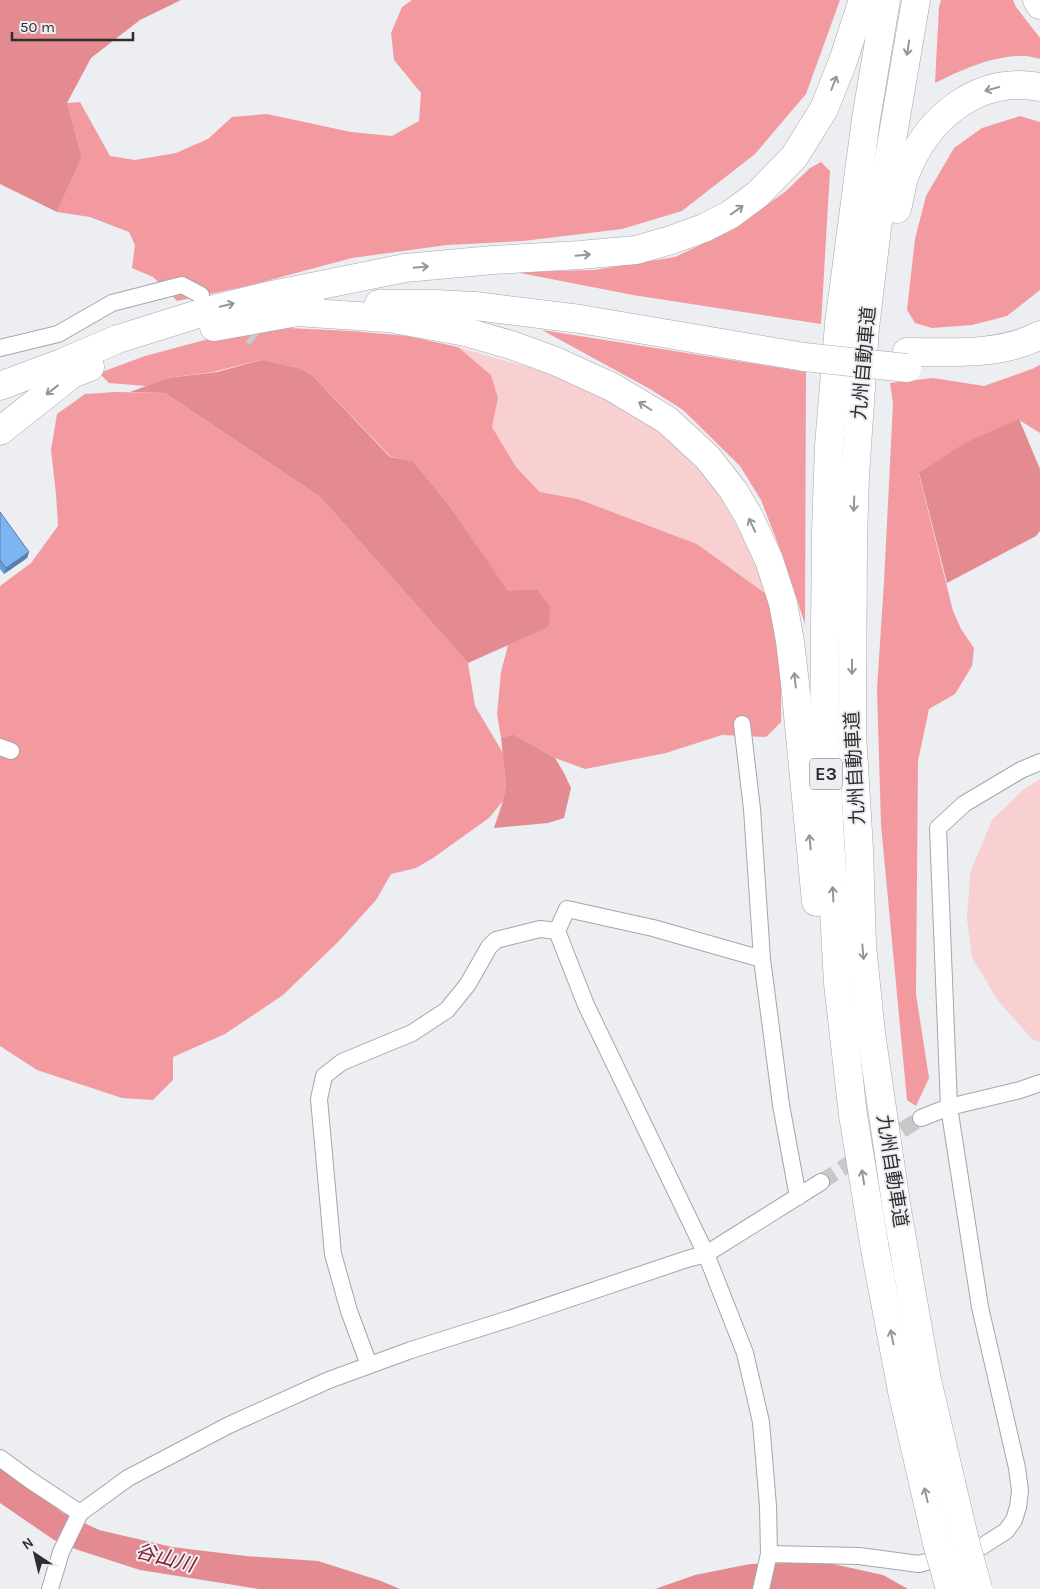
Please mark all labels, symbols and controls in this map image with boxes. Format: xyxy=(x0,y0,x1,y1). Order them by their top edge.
scale bar xyxy=(12,10,134,42)
text: 50 m xyxy=(20,18,55,36)
one-way arrow xyxy=(903,40,913,56)
one-way arrow xyxy=(830,76,839,91)
one-way arrow xyxy=(984,85,1000,94)
one-way arrow xyxy=(730,205,744,215)
one-way arrow xyxy=(575,250,591,260)
one-way arrow xyxy=(413,262,429,271)
one-way arrow xyxy=(219,300,235,309)
street label: 九州自動車道 xyxy=(848,305,880,421)
one-way arrow xyxy=(46,384,59,395)
one-way arrow xyxy=(638,401,652,411)
one-way arrow xyxy=(850,496,859,512)
one-way arrow xyxy=(747,518,757,533)
one-way arrow xyxy=(847,658,857,675)
one-way arrow xyxy=(790,673,800,689)
street label: 九州自動車道 xyxy=(841,710,869,826)
road number: E3 xyxy=(810,759,842,790)
one-way arrow xyxy=(805,835,815,851)
one-way arrow xyxy=(828,886,837,902)
one-way arrow xyxy=(858,943,867,959)
street label: 九州自動車道 xyxy=(872,1113,912,1229)
one-way arrow xyxy=(858,1169,868,1185)
one-way arrow xyxy=(886,1329,896,1345)
one-way arrow xyxy=(921,1488,930,1504)
north arrow xyxy=(10,1529,60,1579)
text: N xyxy=(19,1534,37,1554)
water label: 谷山川 xyxy=(133,1539,199,1577)

